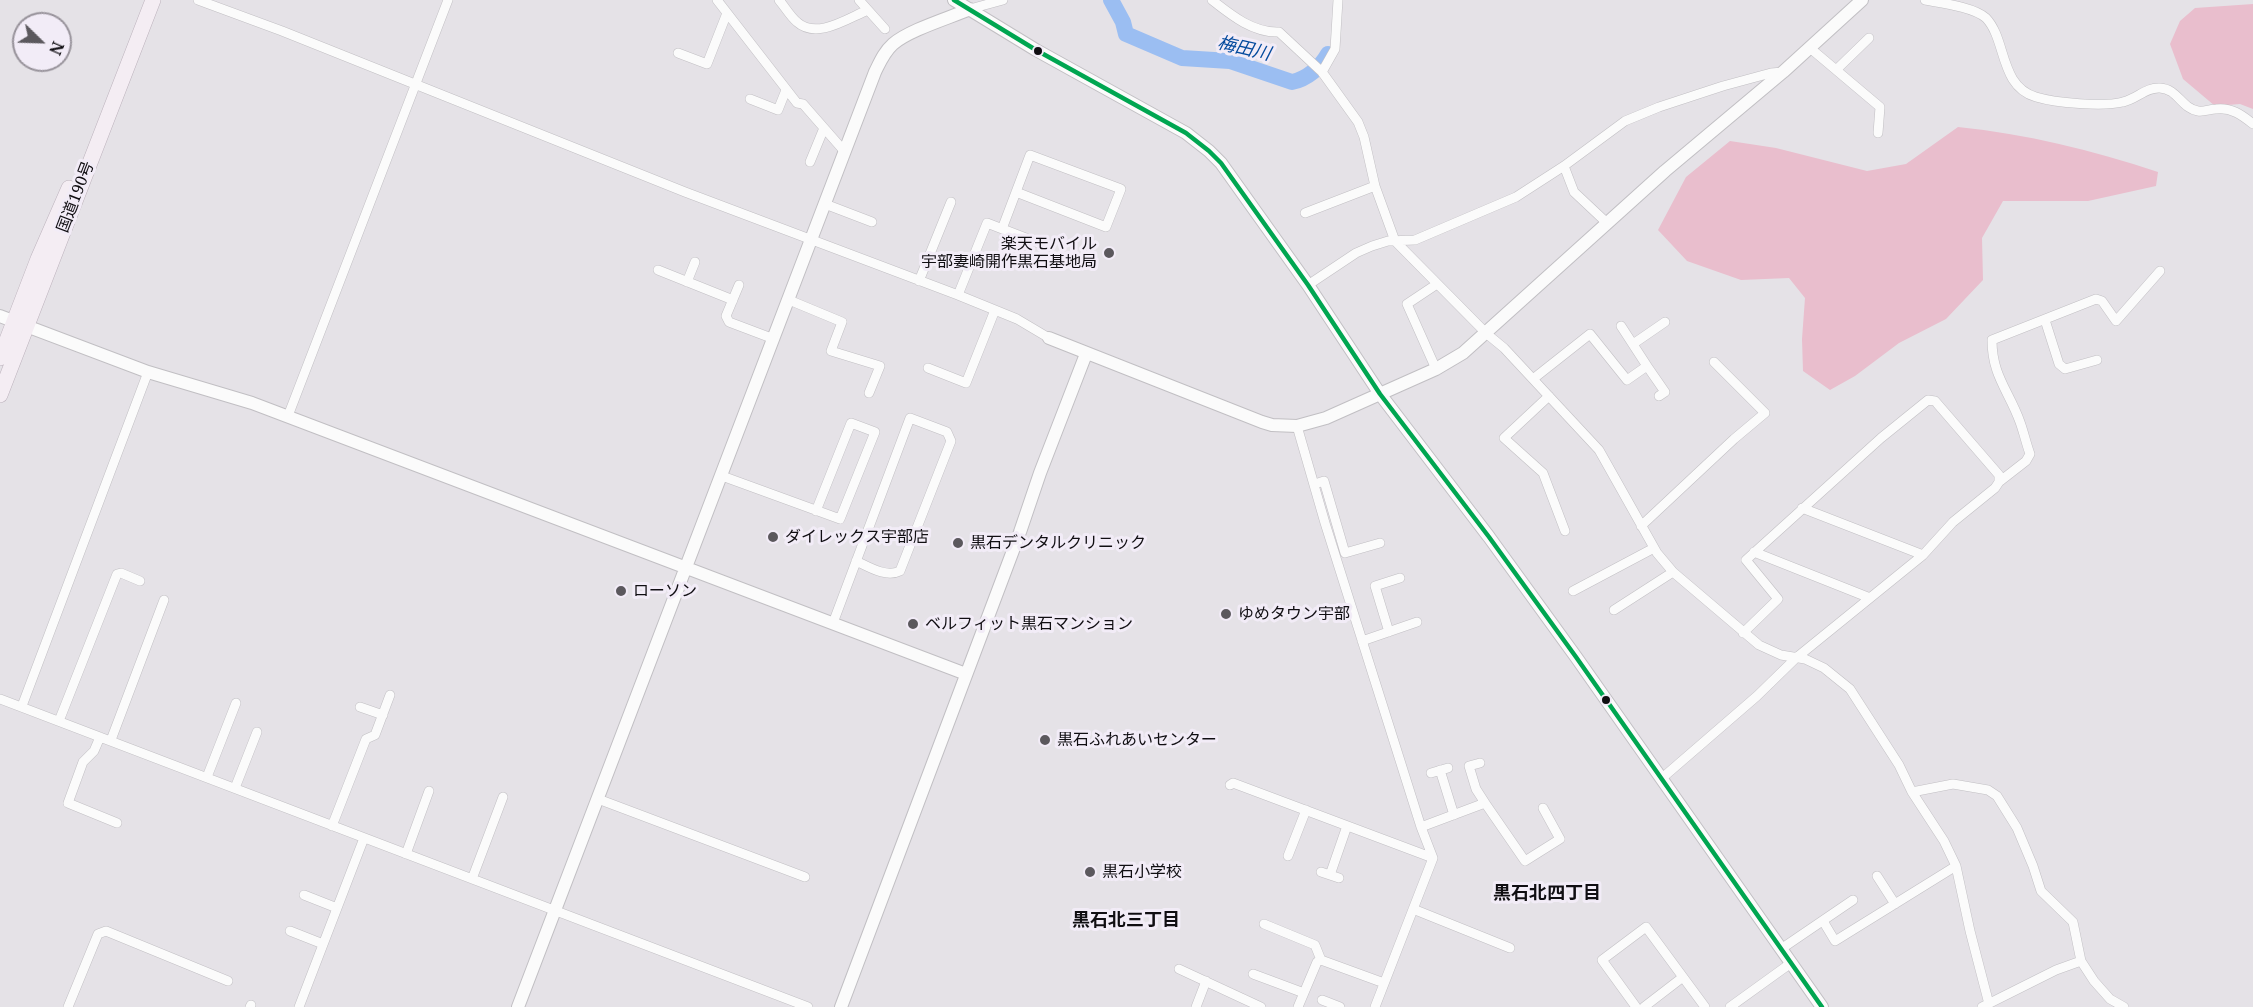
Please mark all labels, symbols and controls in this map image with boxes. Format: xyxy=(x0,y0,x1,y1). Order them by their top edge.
north arrow xyxy=(12,12,72,72)
water label: 梅田川 xyxy=(1215,32,1273,66)
text: N xyxy=(44,38,69,58)
unlabelled marker xyxy=(1032,45,1044,57)
street label: 国道190号 xyxy=(54,159,98,235)
place label: 楽天モバイル 宇部妻崎開作黒石基地局 xyxy=(921,234,1097,272)
marker: 楽天モバイル 宇部妻崎開作黒石基地局 xyxy=(1102,246,1116,260)
place label: ダイレックス宇部店 xyxy=(785,527,929,547)
marker: ダイレックス宇部店 xyxy=(766,530,780,544)
place label: 黒石デンタルクリニック xyxy=(970,533,1146,553)
marker: 黒石デンタルクリニック xyxy=(951,536,965,550)
place label: ローソン xyxy=(633,581,697,601)
marker: ローソン xyxy=(614,584,628,598)
place label: ゆめタウン宇部 xyxy=(1238,604,1350,624)
marker: ゆめタウン宇部 xyxy=(1219,607,1233,621)
place label: ベルフィット黒石マンション xyxy=(925,614,1133,634)
marker: ベルフィット黒石マンション xyxy=(906,617,920,631)
unlabelled marker xyxy=(1600,694,1612,706)
place label: 黒石ふれあいセンター xyxy=(1057,730,1217,750)
marker: 黒石ふれあいセンター xyxy=(1038,733,1052,747)
place label: 黒石小学校 xyxy=(1102,862,1182,882)
marker: 黒石小学校 xyxy=(1083,865,1097,879)
district label: 黒石北四丁目 xyxy=(1493,883,1601,905)
district label: 黒石北三丁目 xyxy=(1072,910,1180,932)

